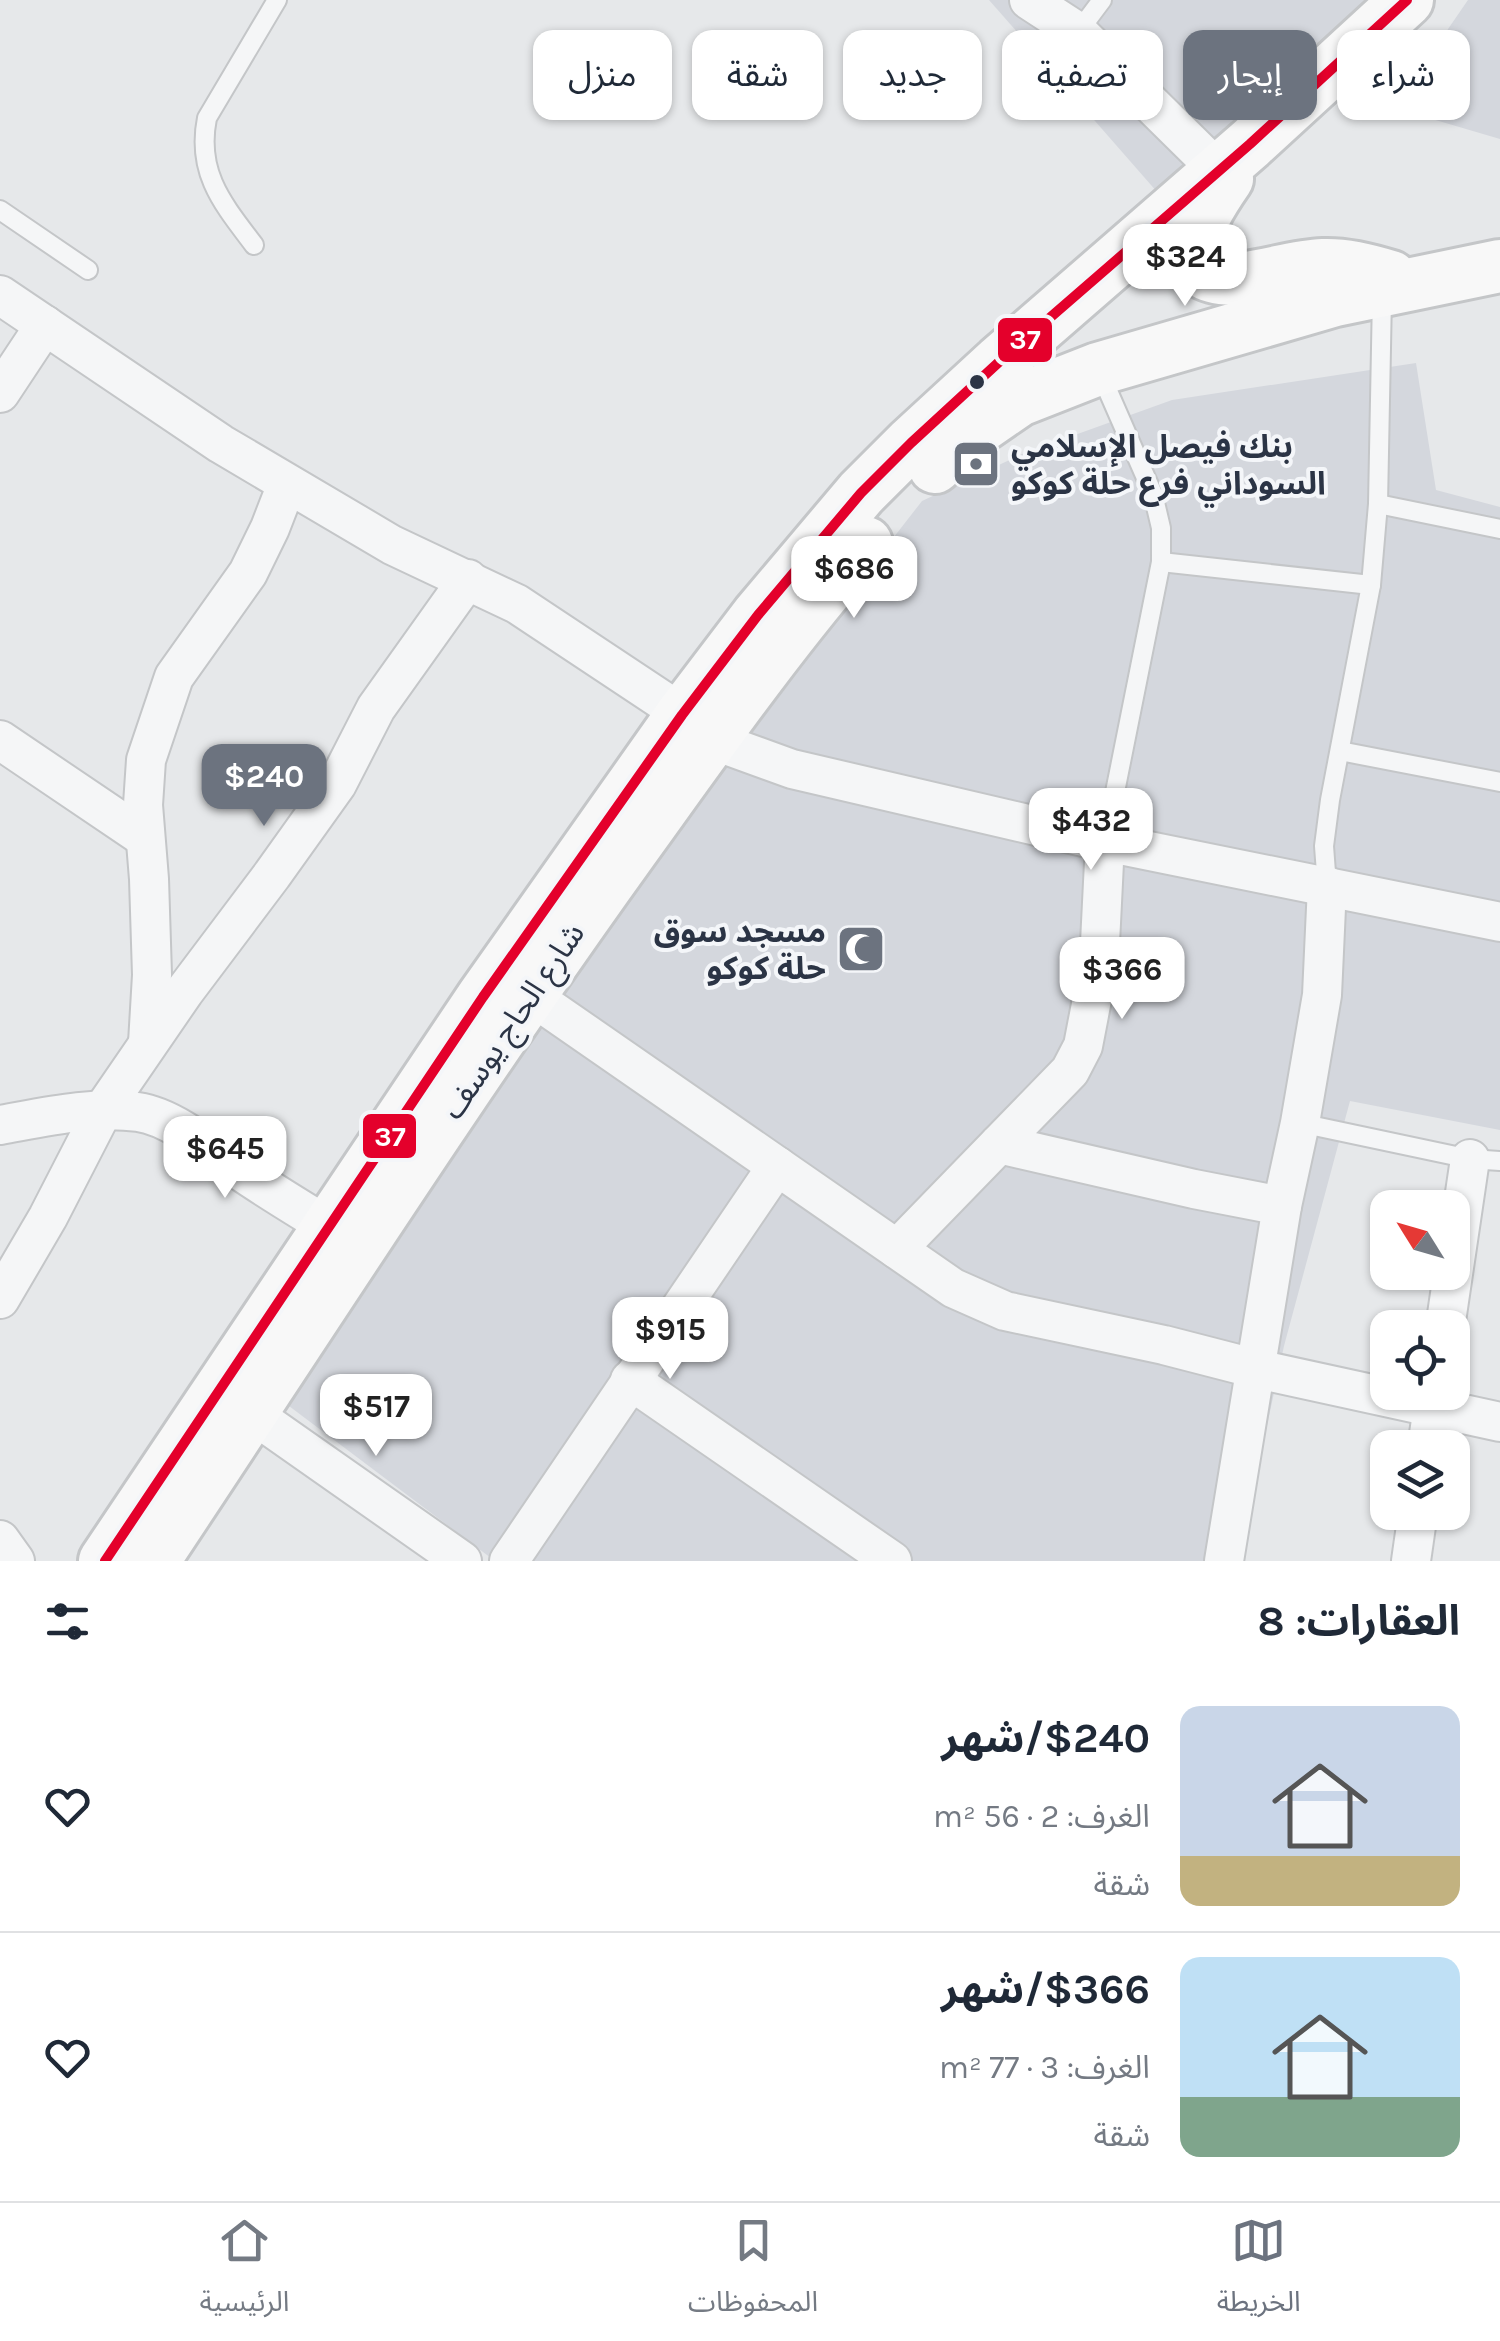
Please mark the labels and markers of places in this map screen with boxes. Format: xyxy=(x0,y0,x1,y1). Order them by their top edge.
pin: $324 xyxy=(1126,224,1244,309)
unlabelled marker xyxy=(967,372,987,392)
place label: بنك فيصل الإسلامي السوداني فرع حلة كوكو xyxy=(1011,428,1326,508)
bank icon: بنك فيصل الإسلامي السوداني فرع حلة كوكو xyxy=(950,438,1002,490)
pin: $686 xyxy=(795,536,913,621)
pin: $240 xyxy=(205,744,323,829)
pin: $432 xyxy=(1032,788,1150,873)
place label: مسجد سوق حلة كوكو xyxy=(654,913,826,987)
mosque icon: مسجد سوق حلة كوكو xyxy=(835,923,887,975)
pin: $366 xyxy=(1063,937,1181,1022)
pin: $645 xyxy=(166,1116,284,1201)
pin: $915 xyxy=(611,1297,729,1382)
pin: $517 xyxy=(317,1374,435,1459)

